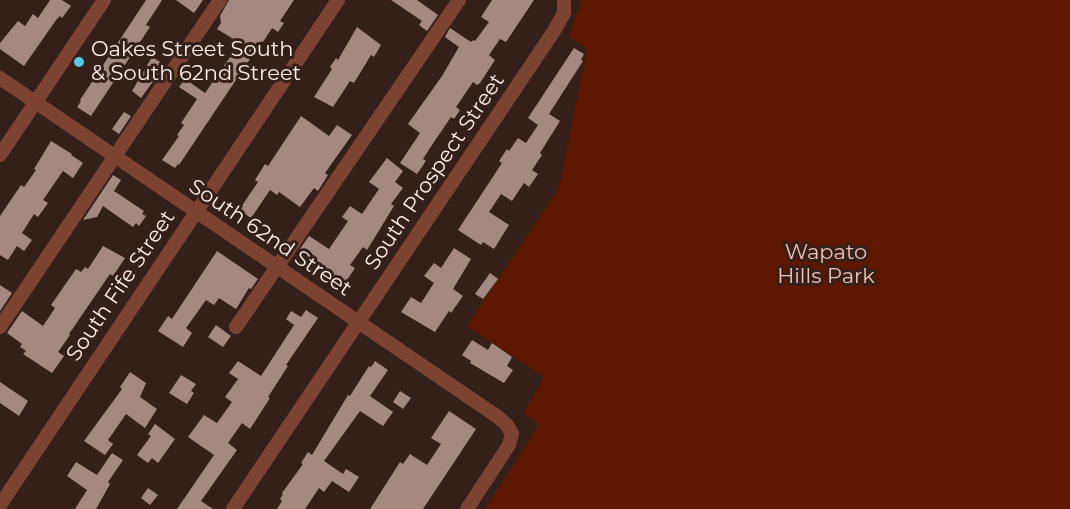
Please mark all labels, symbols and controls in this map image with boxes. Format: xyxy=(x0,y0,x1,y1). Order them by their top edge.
place label: Oakes Street South & South 62nd Street xyxy=(91,37,301,87)
marker: Oakes Street South & South 62nd Street xyxy=(72,55,86,69)
street label: South Prospect Street xyxy=(360,69,510,275)
street label: South 62nd Street xyxy=(184,174,356,302)
street label: South Fife Street xyxy=(61,206,181,366)
park label: Wapato Hills Park xyxy=(777,240,875,290)

